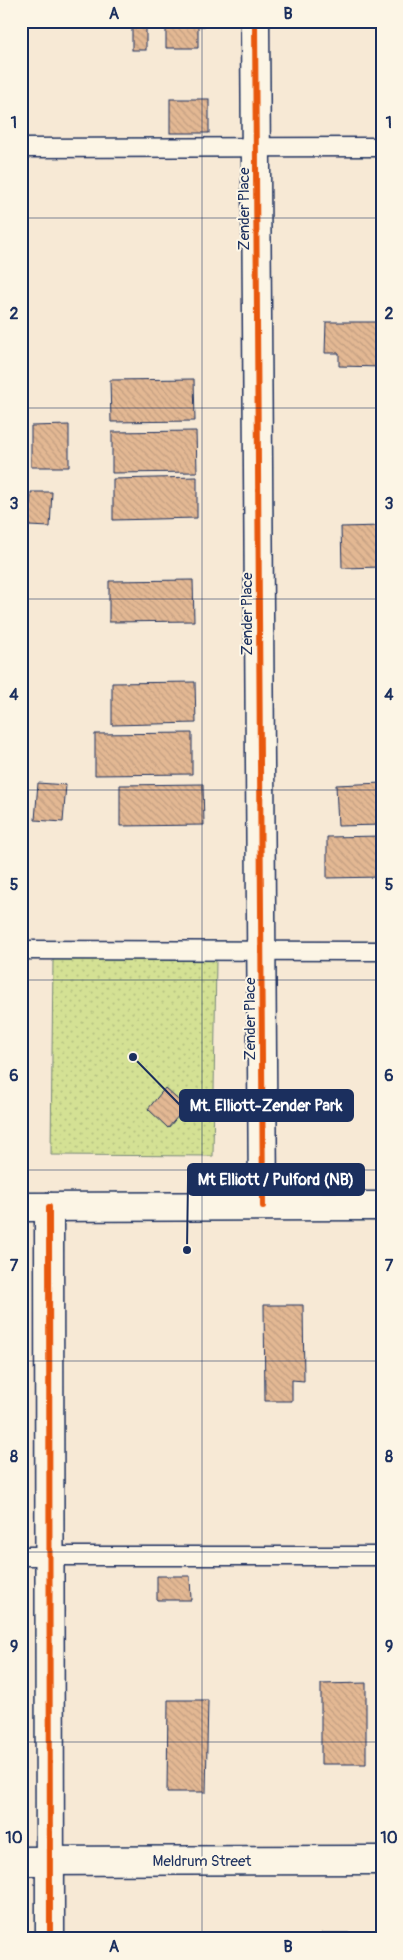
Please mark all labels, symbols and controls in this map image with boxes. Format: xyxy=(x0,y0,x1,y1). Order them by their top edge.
text: A xyxy=(109,4,120,24)
text: B xyxy=(283,4,293,24)
text: 1 xyxy=(11,113,17,133)
text: 1 xyxy=(386,113,392,133)
street label: Zender Place xyxy=(235,167,254,251)
text: 2 xyxy=(10,304,19,324)
text: 2 xyxy=(385,304,394,324)
text: 3 xyxy=(10,494,19,514)
text: 3 xyxy=(385,494,394,514)
street label: Zender Place xyxy=(238,572,257,656)
text: 4 xyxy=(9,685,19,705)
text: 4 xyxy=(384,685,394,705)
text: 5 xyxy=(10,875,19,895)
text: 5 xyxy=(385,875,394,895)
street label: Zender Place xyxy=(241,977,260,1061)
text: 6 xyxy=(9,1066,19,1086)
text: 6 xyxy=(384,1066,394,1086)
callout: Mt. Elliott-Zender Park xyxy=(180,1090,353,1121)
text: Mt. Elliott-Zender Park xyxy=(190,1096,343,1116)
callout: Mt Elliott / Pulford (NB) xyxy=(188,1164,364,1195)
text: Mt Elliott / Pulford (NB) xyxy=(198,1170,354,1190)
text: 7 xyxy=(10,1256,19,1276)
text: 7 xyxy=(385,1256,394,1276)
text: 8 xyxy=(10,1447,18,1467)
text: 8 xyxy=(385,1447,393,1467)
text: 9 xyxy=(10,1637,18,1657)
text: 9 xyxy=(385,1637,393,1657)
text: 10 xyxy=(5,1828,23,1848)
text: 10 xyxy=(380,1828,398,1848)
street label: Meldrum Street xyxy=(153,1852,252,1871)
text: A xyxy=(109,1937,120,1957)
text: B xyxy=(283,1937,293,1957)

